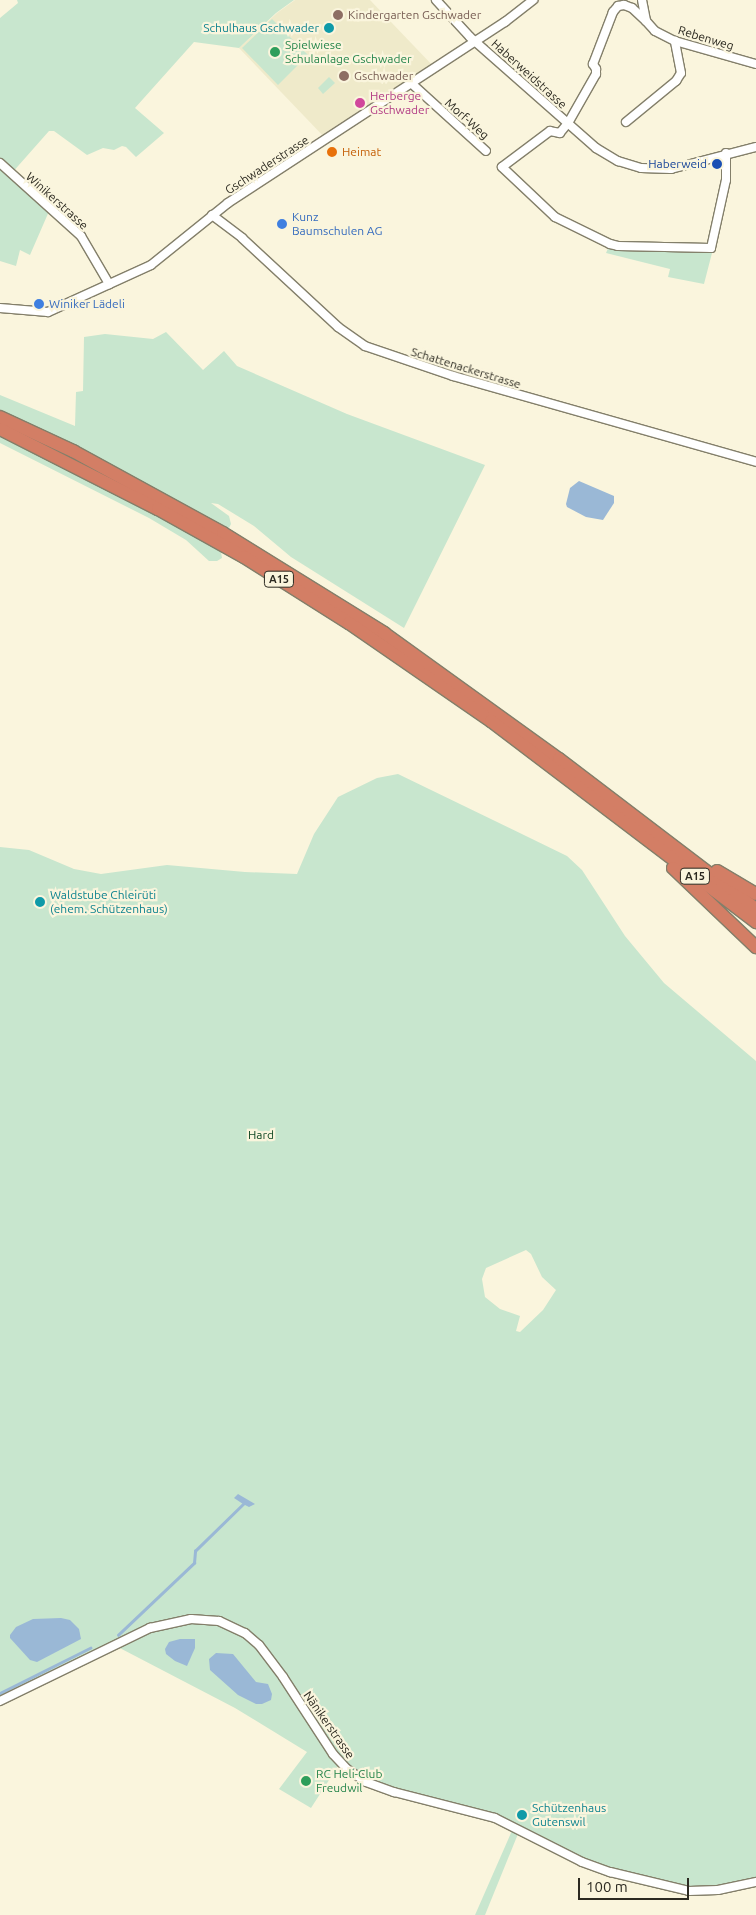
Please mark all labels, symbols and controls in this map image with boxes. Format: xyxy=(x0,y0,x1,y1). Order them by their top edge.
place label: Kindergarten Gschwader xyxy=(348,8,481,22)
marker: Kindergarten Gschwader xyxy=(332,9,344,21)
place label: Schulhaus Gschwader xyxy=(203,21,319,35)
marker: Schulhaus Gschwader xyxy=(323,22,335,34)
street label: Rebenweg xyxy=(676,23,736,53)
street label: Haberweidstrasse xyxy=(488,36,570,112)
place label: Spielwiese Schulanlage Gschwader xyxy=(285,38,412,66)
marker: Spielwiese Schulanlage Gschwader xyxy=(269,46,281,58)
place label: Gschwader xyxy=(354,69,413,83)
marker: Gschwader xyxy=(338,70,350,82)
place label: Herberge Gschwader xyxy=(370,89,429,117)
street label: Morf-Weg xyxy=(442,96,492,142)
marker: Herberge Gschwader xyxy=(354,97,366,109)
street label: Gschwaderstrasse xyxy=(222,133,312,197)
place label: Heimat xyxy=(342,145,381,159)
marker: Heimat xyxy=(326,146,338,158)
place label: Haberweid xyxy=(648,157,707,171)
marker: Haberweid xyxy=(711,158,723,170)
street label: Winikerstrasse xyxy=(23,169,91,233)
place label: Kunz Baumschulen AG xyxy=(292,210,382,238)
marker: Kunz Baumschulen AG xyxy=(276,218,288,230)
place label: Winiker Lädeli xyxy=(49,297,125,311)
marker: Winiker Lädeli xyxy=(33,298,45,310)
street label: Schattenackerstrasse xyxy=(409,344,523,392)
road number: A15 xyxy=(263,570,295,588)
road number: A15 xyxy=(679,868,711,884)
place label: Waldstube Chleirüti (ehem. Schützenhaus) xyxy=(50,888,168,916)
marker: Waldstube Chleirüti (ehem. Schützenhaus) xyxy=(34,896,46,908)
park label: Hard xyxy=(248,1128,274,1142)
street label: Nänikerstrasse xyxy=(300,1688,358,1762)
place label: RC Heli-Club Freudwil xyxy=(316,1767,382,1795)
marker: RC Heli-Club Freudwil xyxy=(300,1775,312,1787)
place label: Schützenhaus Gutenswil xyxy=(532,1801,606,1829)
marker: Schützenhaus Gutenswil xyxy=(516,1809,528,1821)
scale bar xyxy=(581,1868,692,1900)
text: 100 m xyxy=(586,1878,628,1895)

